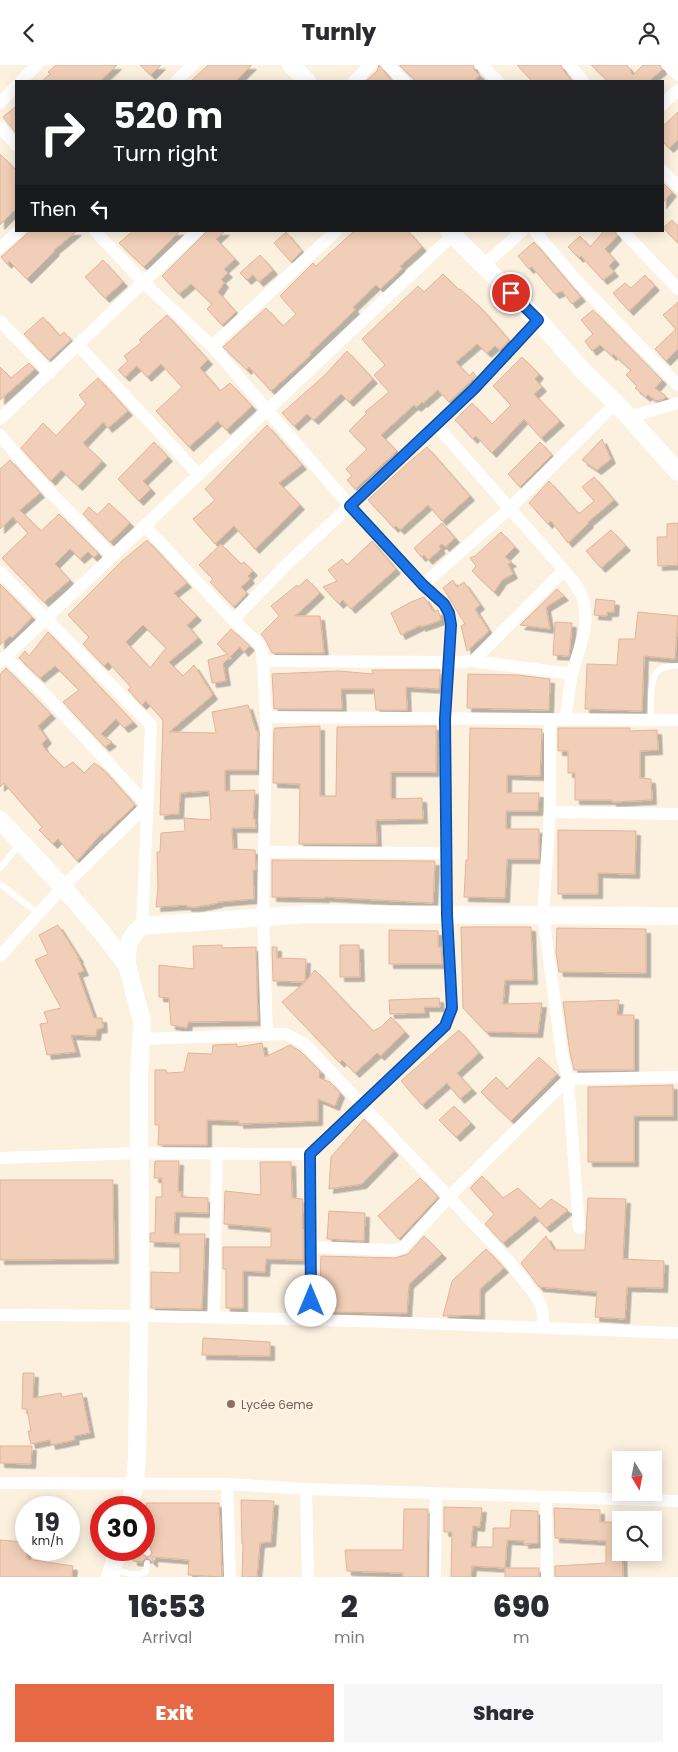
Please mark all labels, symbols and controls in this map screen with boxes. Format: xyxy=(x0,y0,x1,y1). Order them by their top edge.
text: Turnly xyxy=(302,17,376,48)
icon: back xyxy=(15,19,43,47)
icon: person xyxy=(635,19,663,47)
text: 520 m xyxy=(113,91,223,140)
icon: right xyxy=(30,100,95,165)
text: Turn right xyxy=(113,138,218,169)
icon: left xyxy=(86,195,114,223)
text: Then xyxy=(30,196,76,223)
pin xyxy=(490,272,532,314)
icon: arrive xyxy=(497,279,525,307)
position arrow xyxy=(284,1274,336,1326)
place label: Lycée 6eme xyxy=(241,1396,313,1413)
marker: Lycée 6eme xyxy=(225,1398,237,1410)
north arrow xyxy=(612,1451,662,1501)
map controls xyxy=(612,1451,662,1561)
speed limit sign: 30 xyxy=(90,1496,155,1561)
text: 19 xyxy=(35,1505,60,1540)
button: search xyxy=(612,1511,662,1561)
text: km/h xyxy=(32,1532,63,1549)
text: 16:53 xyxy=(128,1585,206,1628)
text: 2 xyxy=(341,1585,358,1628)
text: 690 xyxy=(493,1585,550,1628)
text: Arrival xyxy=(142,1626,192,1649)
text: min xyxy=(334,1626,365,1649)
text: m xyxy=(513,1626,530,1649)
button: Exit xyxy=(15,1684,334,1742)
button: Share xyxy=(344,1684,663,1742)

